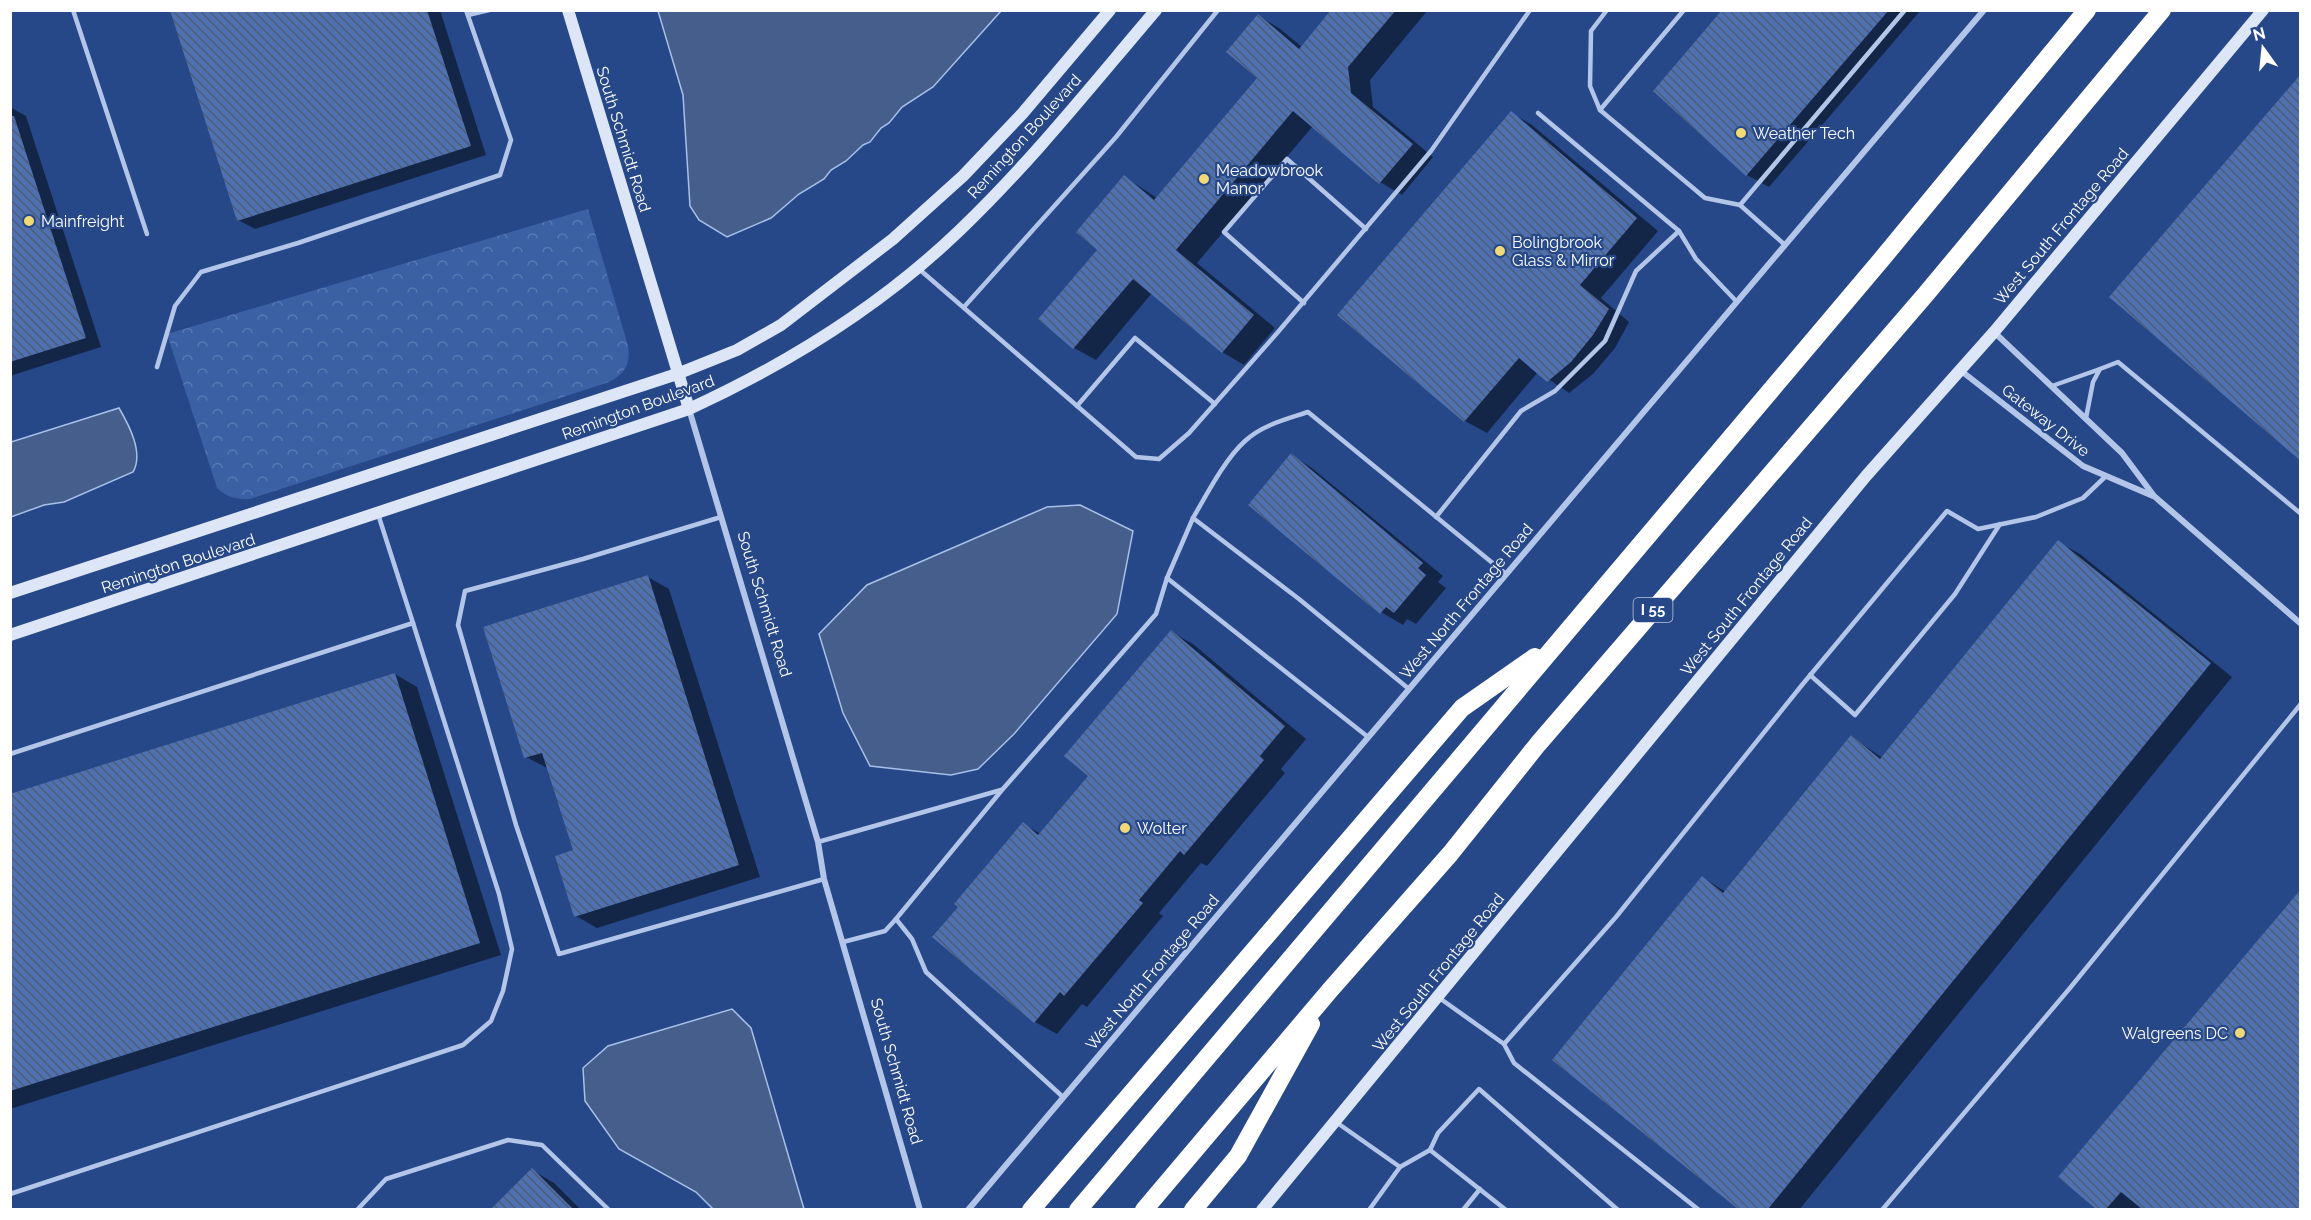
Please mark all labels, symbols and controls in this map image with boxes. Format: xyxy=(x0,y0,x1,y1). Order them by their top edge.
north arrow xyxy=(2233,18,2293,78)
text: N xyxy=(2251,23,2268,45)
street label: South Schmidt Road xyxy=(592,64,655,214)
street label: Remington Boulevard xyxy=(964,70,1085,202)
place label: Weather Tech xyxy=(1753,124,1855,143)
marker: Weather Tech xyxy=(1734,126,1748,140)
street label: West South Frontage Road xyxy=(1990,144,2132,308)
place label: Meadowbrook Manor xyxy=(1216,161,1323,198)
marker: Meadowbrook Manor xyxy=(1197,172,1211,186)
place label: Mainfreight xyxy=(41,212,125,231)
marker: Mainfreight xyxy=(22,214,36,228)
place label: Bolingbrook Glass & Mirror xyxy=(1512,233,1615,270)
marker: Bolingbrook Glass & Mirror xyxy=(1493,244,1507,258)
street label: Remington Boulevard xyxy=(559,371,717,444)
street label: Gateway Drive xyxy=(1998,380,2093,461)
street label: West South Frontage Road xyxy=(1677,513,1816,679)
street label: West North Frontage Road xyxy=(1396,520,1537,683)
street label: South Schmidt Road xyxy=(733,529,796,679)
street label: Remington Boulevard xyxy=(99,530,258,597)
road number: I 55 xyxy=(1634,598,1672,622)
place label: Wolter xyxy=(1137,819,1187,838)
marker: Wolter xyxy=(1118,821,1132,835)
street label: West South Frontage Road xyxy=(1369,889,1508,1055)
street label: West North Frontage Road xyxy=(1082,891,1223,1054)
street label: South Schmidt Road xyxy=(867,996,927,1147)
place label: Walgreens DC xyxy=(2121,1024,2228,1043)
marker: Walgreens DC xyxy=(2233,1026,2247,1040)

